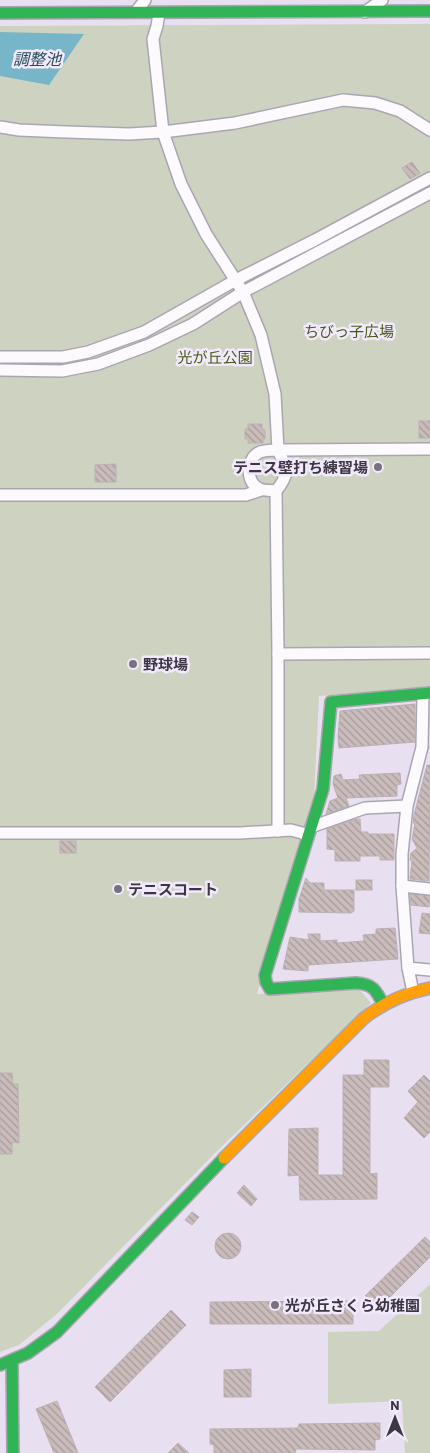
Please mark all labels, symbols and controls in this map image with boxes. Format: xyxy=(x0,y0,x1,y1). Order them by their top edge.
water label: 調整池 xyxy=(13,49,63,68)
park label: ちびっ子広場 xyxy=(304,322,394,340)
park label: 光が丘公園 xyxy=(177,348,253,366)
place label: テニス壁打ち練習場 xyxy=(233,458,368,476)
marker: テニス壁打ち練習場 xyxy=(372,461,384,473)
place label: 野球場 xyxy=(143,655,188,673)
marker: 野球場 xyxy=(127,658,139,670)
place label: テニスコート xyxy=(128,880,218,898)
marker: テニスコート xyxy=(112,883,124,895)
place label: 光が丘さくら幼稚園 xyxy=(285,1296,420,1314)
marker: 光が丘さくら幼稚園 xyxy=(269,1299,281,1311)
north arrow xyxy=(370,1393,420,1443)
text: N xyxy=(390,1396,400,1413)

